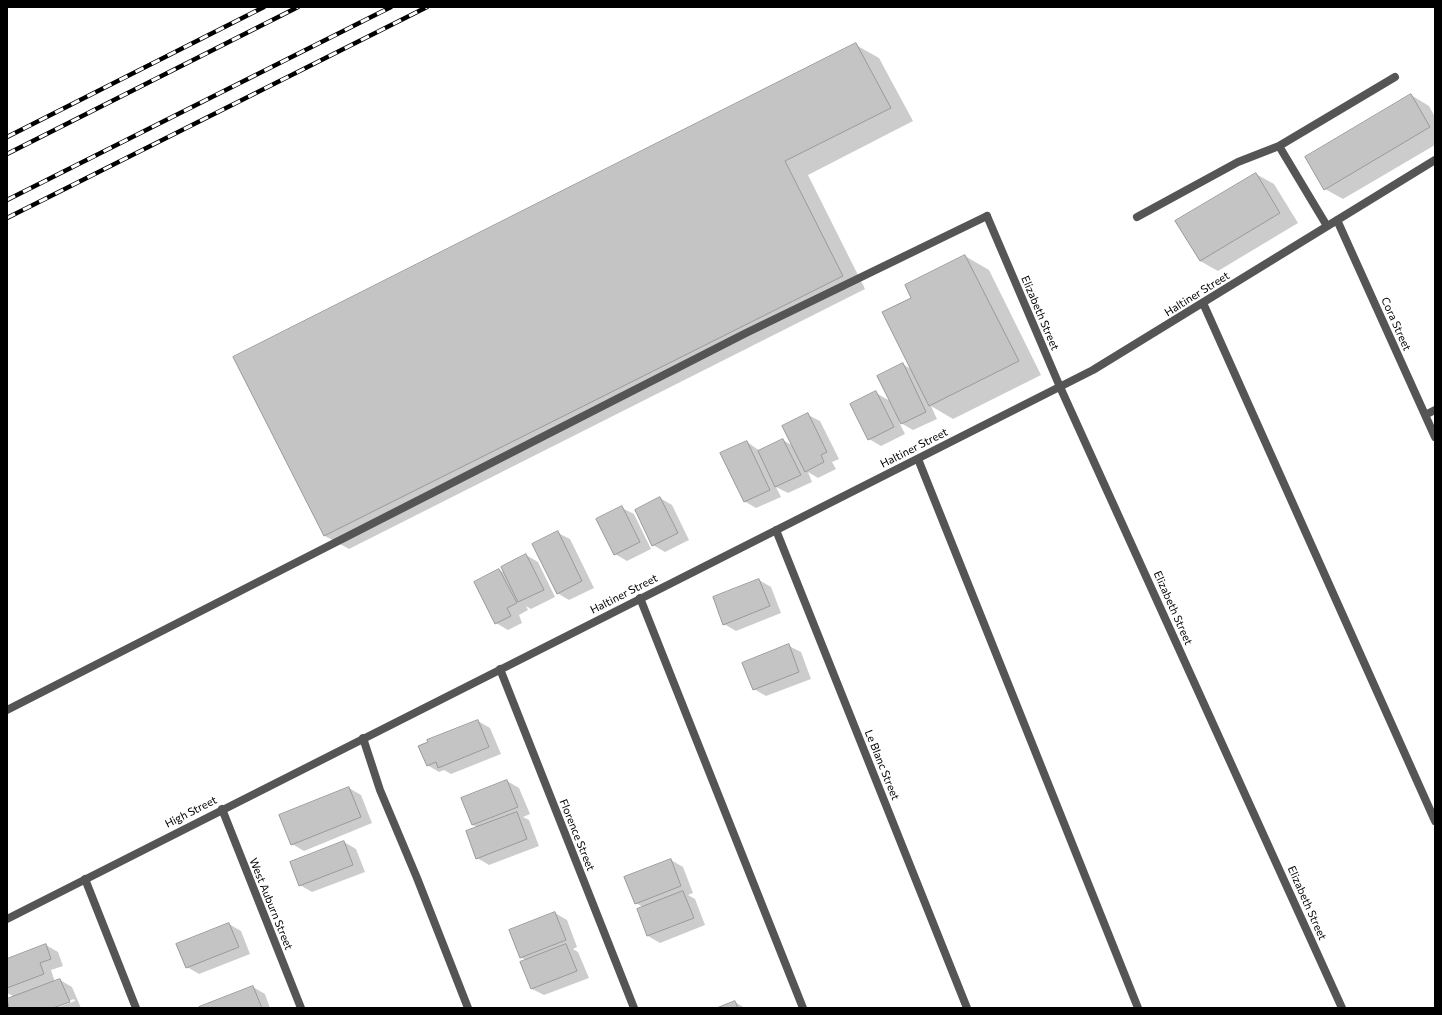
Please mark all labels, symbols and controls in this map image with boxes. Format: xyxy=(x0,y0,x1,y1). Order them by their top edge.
street label: Haltiner Street xyxy=(1162,269,1232,319)
street label: Elizabeth Street xyxy=(1018,274,1062,352)
street label: Cora Street xyxy=(1378,295,1414,353)
street label: Haltiner Street xyxy=(878,425,950,471)
street label: Elizabeth Street xyxy=(1151,569,1195,647)
street label: Haltiner Street xyxy=(588,571,660,617)
street label: Le Blanc Street xyxy=(862,728,902,802)
street label: High Street xyxy=(163,793,219,831)
street label: Florence Street xyxy=(557,797,597,873)
street label: West Auburn Street xyxy=(247,856,295,952)
street label: Elizabeth Street xyxy=(1285,864,1329,942)

